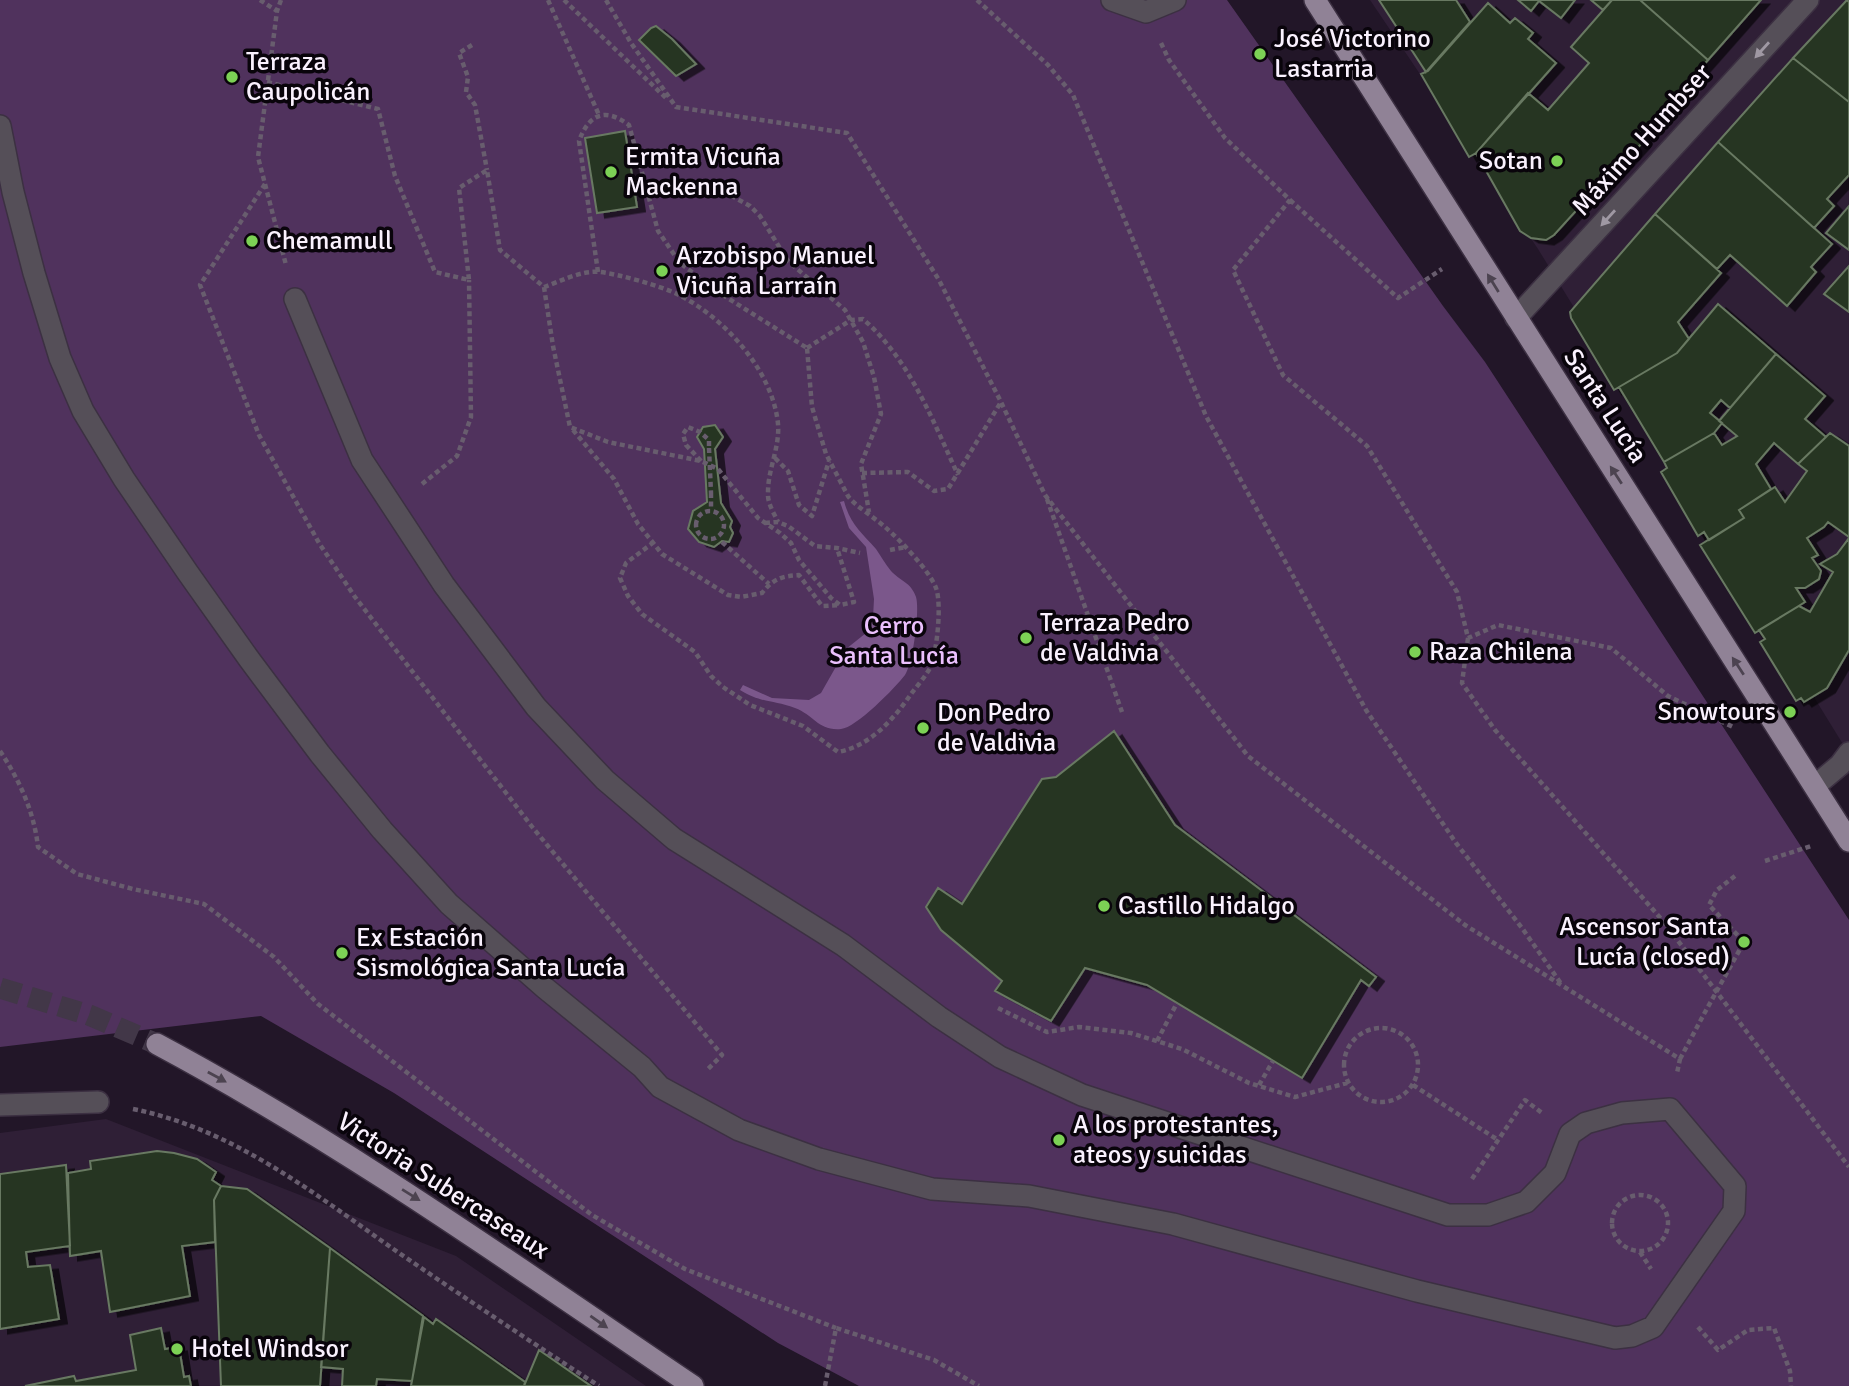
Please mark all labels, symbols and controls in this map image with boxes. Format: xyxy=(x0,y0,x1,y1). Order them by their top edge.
place label: José Victorino Lastarria xyxy=(1274,23,1431,85)
one-way arrow xyxy=(1754,41,1770,59)
place label: Terraza Caupolicán xyxy=(246,46,370,108)
marker: José Victorino Lastarria xyxy=(1252,46,1268,62)
street label: Máximo Humbser xyxy=(1565,57,1719,223)
marker: Terraza Caupolicán xyxy=(224,69,240,85)
place label: Ermita Vicuña Mackenna xyxy=(625,141,781,203)
place label: Sotan xyxy=(1479,145,1543,177)
marker: Sotan xyxy=(1549,153,1565,169)
marker: Ermita Vicuña Mackenna xyxy=(603,164,619,180)
one-way arrow xyxy=(1601,209,1617,226)
place label: Chemamull xyxy=(266,225,393,257)
marker: Chemamull xyxy=(244,233,260,249)
place label: Arzobispo Manuel Vicuña Larraín xyxy=(676,240,875,302)
marker: Arzobispo Manuel Vicuña Larraín xyxy=(654,263,670,279)
one-way arrow xyxy=(1487,273,1500,293)
street label: Santa Lucía xyxy=(1556,343,1654,469)
one-way arrow xyxy=(1609,465,1622,484)
place label: Terraza Pedro de Valdivia xyxy=(1040,607,1190,669)
park label: Cerro Santa Lucía xyxy=(829,610,959,672)
marker: Terraza Pedro de Valdivia xyxy=(1018,630,1034,646)
place label: Raza Chilena xyxy=(1429,636,1573,668)
marker: Raza Chilena xyxy=(1407,644,1423,660)
one-way arrow xyxy=(1732,657,1745,676)
place label: Snowtours xyxy=(1657,696,1776,728)
place label: Don Pedro de Valdivia xyxy=(937,697,1056,759)
marker: Snowtours xyxy=(1782,704,1798,720)
marker: Don Pedro de Valdivia xyxy=(915,720,931,736)
place label: Castillo Hidalgo xyxy=(1118,890,1295,922)
marker: Castillo Hidalgo xyxy=(1096,898,1112,914)
place label: Ascensor Santa Lucía (closed) xyxy=(1559,911,1730,973)
place label: Ex Estación Sismológica Santa Lucía xyxy=(356,922,626,984)
marker: Ascensor Santa Lucía (closed) xyxy=(1736,934,1752,950)
marker: Ex Estación Sismológica Santa Lucía xyxy=(334,945,350,961)
one-way arrow xyxy=(207,1070,227,1082)
street label: Victoria Subercaseaux xyxy=(331,1106,555,1266)
place label: A los protestantes, ateos y suicidas xyxy=(1073,1109,1279,1171)
marker: A los protestantes, ateos y suicidas xyxy=(1051,1132,1067,1148)
one-way arrow xyxy=(401,1189,420,1202)
one-way arrow xyxy=(590,1315,608,1329)
place label: Hotel Windsor xyxy=(191,1333,349,1365)
marker: Hotel Windsor xyxy=(169,1341,185,1357)

